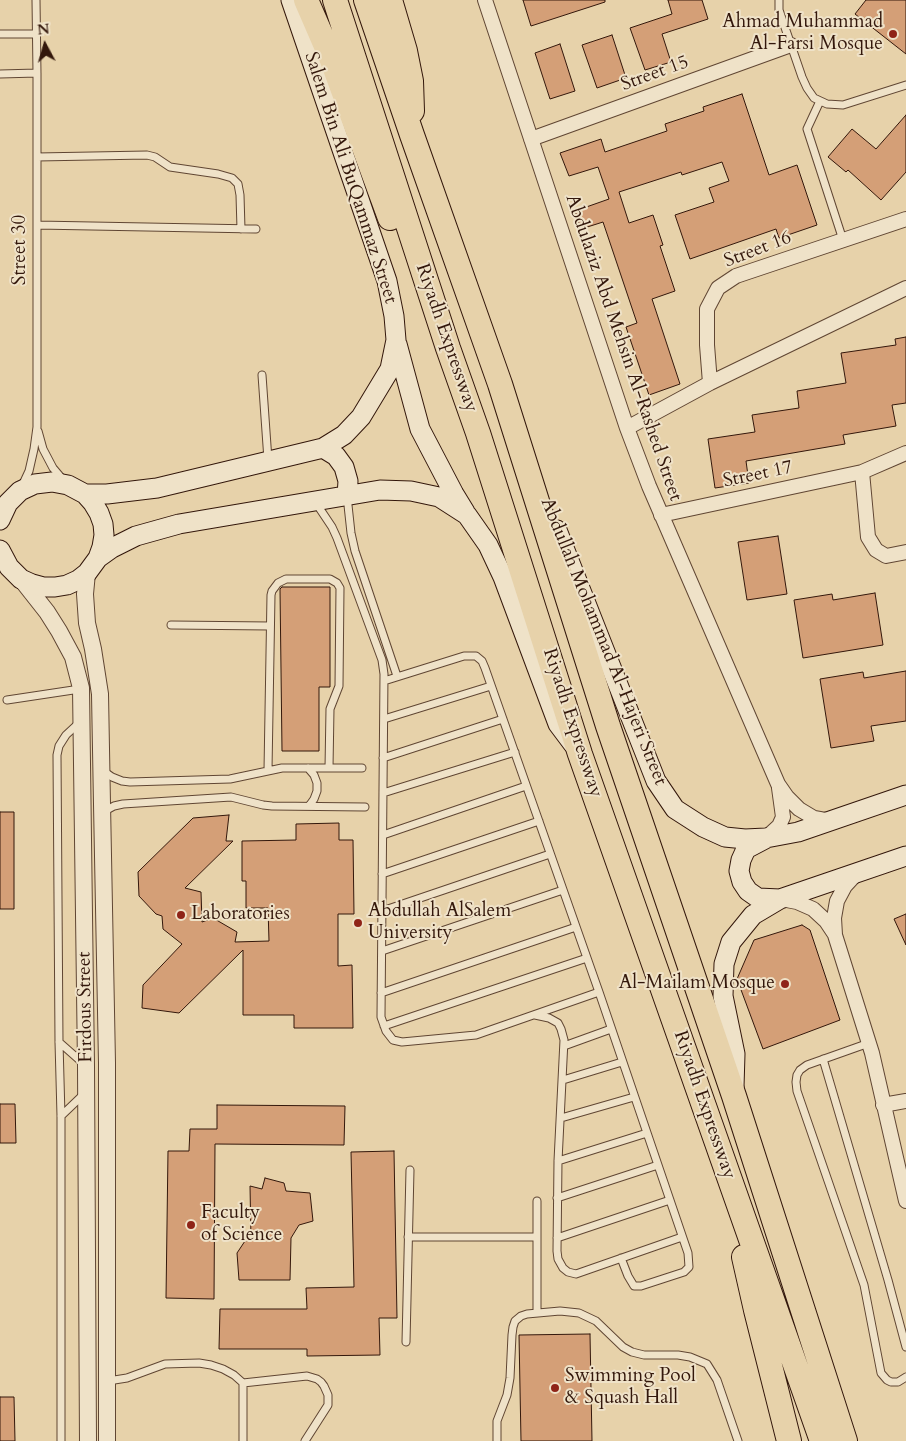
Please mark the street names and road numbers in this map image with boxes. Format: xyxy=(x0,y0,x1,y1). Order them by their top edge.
street label: Salem Bin Ali BuQammaz Street xyxy=(299,49,401,307)
street label: Street 15 xyxy=(618,51,692,97)
street label: Abdulaziz Abd Mehsin Al-Rashed Street xyxy=(560,192,686,504)
street label: Street 30 xyxy=(10,215,32,285)
street label: Street 16 xyxy=(721,227,795,273)
street label: Riyadh Expressway xyxy=(410,261,482,415)
street label: Street 17 xyxy=(721,457,795,493)
street label: Abdullah Mohammad Al-Hajeri Street xyxy=(535,495,671,789)
street label: Riyadh Expressway xyxy=(537,646,607,800)
street label: Firdous Street xyxy=(74,951,98,1063)
street label: Riyadh Expressway xyxy=(668,1028,740,1182)

